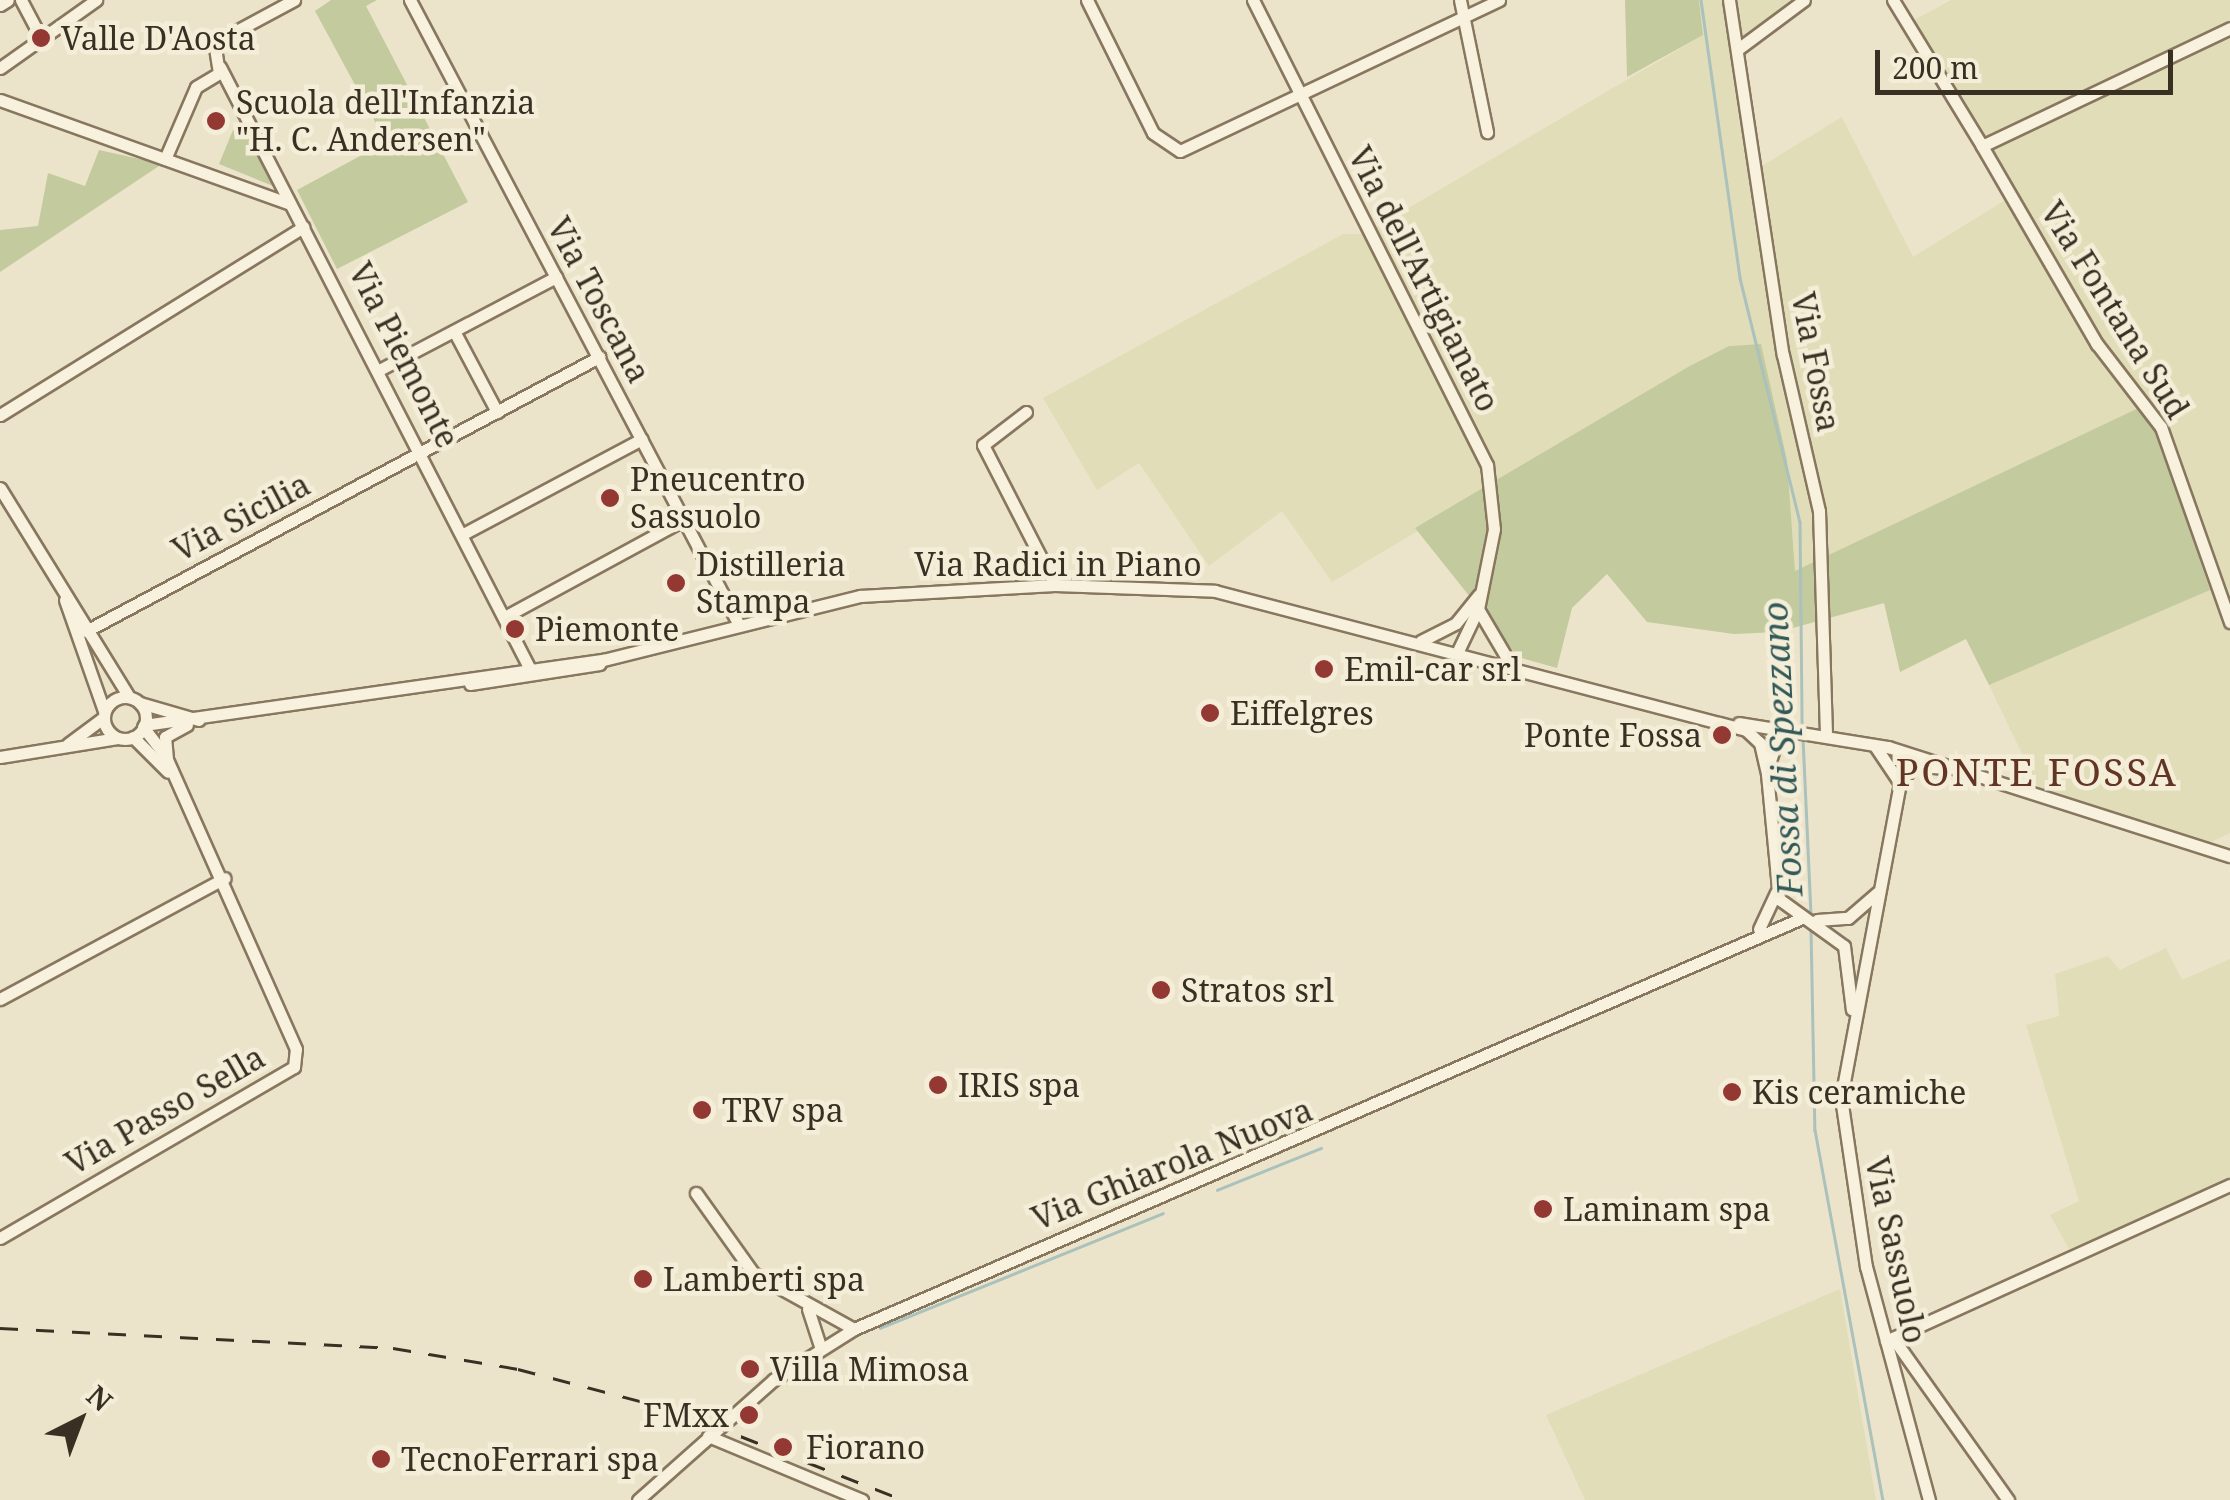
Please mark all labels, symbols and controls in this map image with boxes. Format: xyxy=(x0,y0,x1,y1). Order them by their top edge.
place label: Valle D'Aosta xyxy=(61,19,256,57)
marker: Valle D'Aosta xyxy=(30,27,52,49)
scale bar xyxy=(1880,30,2178,92)
text: 200 m xyxy=(1892,47,1978,88)
place label: Scuola dell'Infanzia "H. C. Andersen" xyxy=(236,84,535,159)
marker: Scuola dell'Infanzia "H. C. Andersen" xyxy=(205,110,227,132)
street label: Via dell'Artigianato xyxy=(1341,140,1507,418)
street label: Via Fontana Sud xyxy=(2033,194,2197,426)
street label: Via Toscana xyxy=(539,211,659,389)
street label: Via Piemonte xyxy=(341,256,467,454)
street label: Via Fossa xyxy=(1784,289,1848,435)
place label: Pneucentro Sassuolo xyxy=(630,461,806,536)
street label: Via Sicilia xyxy=(166,465,316,569)
marker: Pneucentro Sassuolo xyxy=(599,487,621,509)
street label: Via Radici in Piano xyxy=(914,545,1202,583)
place label: Distilleria Stampa xyxy=(696,546,846,621)
marker: Distilleria Stampa xyxy=(665,572,687,594)
water label: Fossa di Spezzano xyxy=(1753,601,1811,897)
place label: Piemonte xyxy=(535,610,679,648)
marker: Piemonte xyxy=(504,618,526,640)
place label: Emil-car srl xyxy=(1344,650,1521,688)
marker: Emil-car srl xyxy=(1313,658,1335,680)
place label: Eiffelgres xyxy=(1230,694,1374,732)
marker: Eiffelgres xyxy=(1199,702,1221,724)
place label: Ponte Fossa xyxy=(1524,716,1702,754)
marker: Ponte Fossa xyxy=(1711,724,1733,746)
district label: PONTE FOSSA xyxy=(1896,749,2178,795)
place label: Stratos srl xyxy=(1181,971,1334,1009)
marker: Stratos srl xyxy=(1150,979,1172,1001)
street label: Via Passo Sella xyxy=(59,1037,271,1183)
place label: IRIS spa xyxy=(958,1066,1080,1104)
place label: Kis ceramiche xyxy=(1752,1073,1966,1111)
marker: IRIS spa xyxy=(927,1074,949,1096)
marker: Kis ceramiche xyxy=(1721,1081,1743,1103)
street label: Via Ghiarola Nuova xyxy=(1026,1090,1318,1238)
place label: TRV spa xyxy=(722,1091,844,1129)
marker: TRV spa xyxy=(691,1099,713,1121)
street label: Via Sassuolo xyxy=(1858,1153,1934,1347)
place label: Laminam spa xyxy=(1563,1190,1771,1228)
marker: Laminam spa xyxy=(1532,1198,1554,1220)
place label: Lamberti spa xyxy=(663,1260,865,1298)
marker: Lamberti spa xyxy=(632,1268,654,1290)
place label: Villa Mimosa xyxy=(770,1350,969,1388)
marker: Villa Mimosa xyxy=(739,1358,761,1380)
north arrow xyxy=(30,1370,130,1470)
text: N xyxy=(79,1376,121,1419)
place label: FMxx xyxy=(643,1396,729,1434)
marker: FMxx xyxy=(738,1404,760,1426)
place label: Fiorano xyxy=(806,1428,925,1466)
marker: Fiorano xyxy=(770,1434,796,1460)
place label: TecnoFerrari spa xyxy=(401,1440,659,1478)
marker: TecnoFerrari spa xyxy=(370,1448,392,1470)

